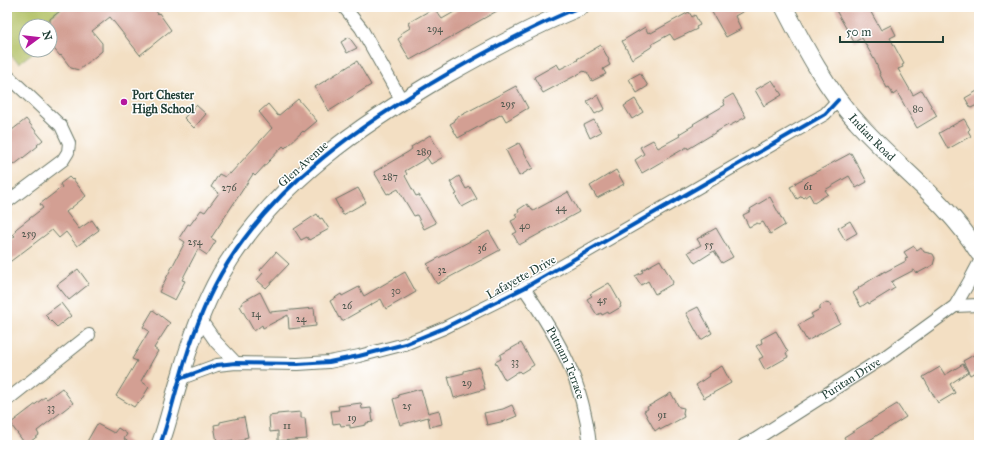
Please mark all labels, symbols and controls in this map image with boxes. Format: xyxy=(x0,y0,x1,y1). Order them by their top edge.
north arrow xyxy=(18,18,58,58)
scale bar xyxy=(840,18,943,44)
house number: 294 xyxy=(427,23,443,35)
text: 50 m xyxy=(846,25,871,39)
text: N xyxy=(40,29,55,42)
place label: Port Chester High School xyxy=(132,88,195,117)
marker: Port Chester High School xyxy=(119,97,129,107)
house number: 295 xyxy=(501,98,516,110)
house number: 80 xyxy=(912,103,924,115)
street label: Indian Road xyxy=(846,111,898,164)
street label: Glen Avenue xyxy=(275,138,331,190)
house number: 289 xyxy=(416,146,432,158)
house number: 287 xyxy=(382,171,398,183)
house number: 61 xyxy=(803,181,813,193)
house number: 276 xyxy=(221,182,237,194)
house number: 44 xyxy=(555,202,567,214)
house number: 40 xyxy=(519,220,531,232)
house number: 259 xyxy=(22,228,36,240)
house number: 254 xyxy=(188,236,203,248)
house number: 55 xyxy=(704,239,714,251)
house number: 36 xyxy=(477,242,487,254)
street label: Lafayette Drive xyxy=(484,252,558,302)
house number: 32 xyxy=(438,264,447,276)
house number: 30 xyxy=(391,285,401,297)
house number: 45 xyxy=(597,294,607,306)
house number: 26 xyxy=(342,300,353,312)
house number: 14 xyxy=(251,308,261,320)
house number: 24 xyxy=(296,313,307,325)
street label: Putnam Terrace xyxy=(543,324,588,401)
street label: Puritan Drive xyxy=(819,354,883,402)
house number: 33 xyxy=(511,356,519,368)
house number: 29 xyxy=(462,377,472,389)
house number: 25 xyxy=(402,400,412,412)
house number: 33 xyxy=(47,402,55,414)
house number: 91 xyxy=(657,409,667,421)
house number: 19 xyxy=(347,412,357,424)
house number: 11 xyxy=(283,420,291,432)

